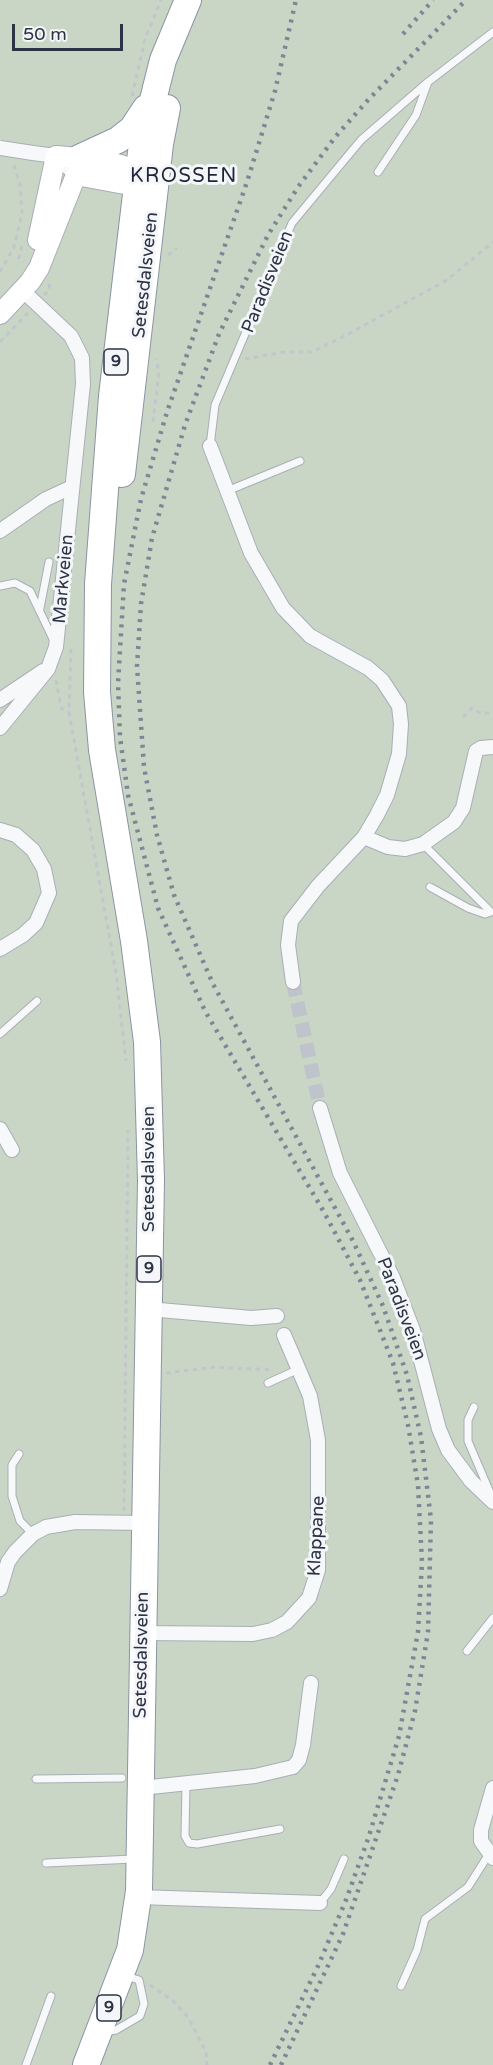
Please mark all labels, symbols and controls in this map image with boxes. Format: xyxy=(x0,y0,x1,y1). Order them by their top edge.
scale bar xyxy=(15,12,126,50)
text: 50 m xyxy=(23,23,67,45)
district label: KROSSEN xyxy=(130,165,238,189)
street label: Setesdalsveien xyxy=(129,211,163,339)
street label: Paradisveien xyxy=(238,228,298,336)
road number: 9 xyxy=(104,349,128,375)
street label: Markveien xyxy=(49,534,79,624)
street label: Setesdalsveien xyxy=(138,1106,160,1232)
street label: Paradisveien xyxy=(371,1255,431,1363)
road number: 9 xyxy=(137,1256,161,1282)
street label: Klappane xyxy=(304,1495,330,1577)
street label: Setesdalsveien xyxy=(130,1592,154,1718)
road number: 9 xyxy=(97,1995,121,2021)

